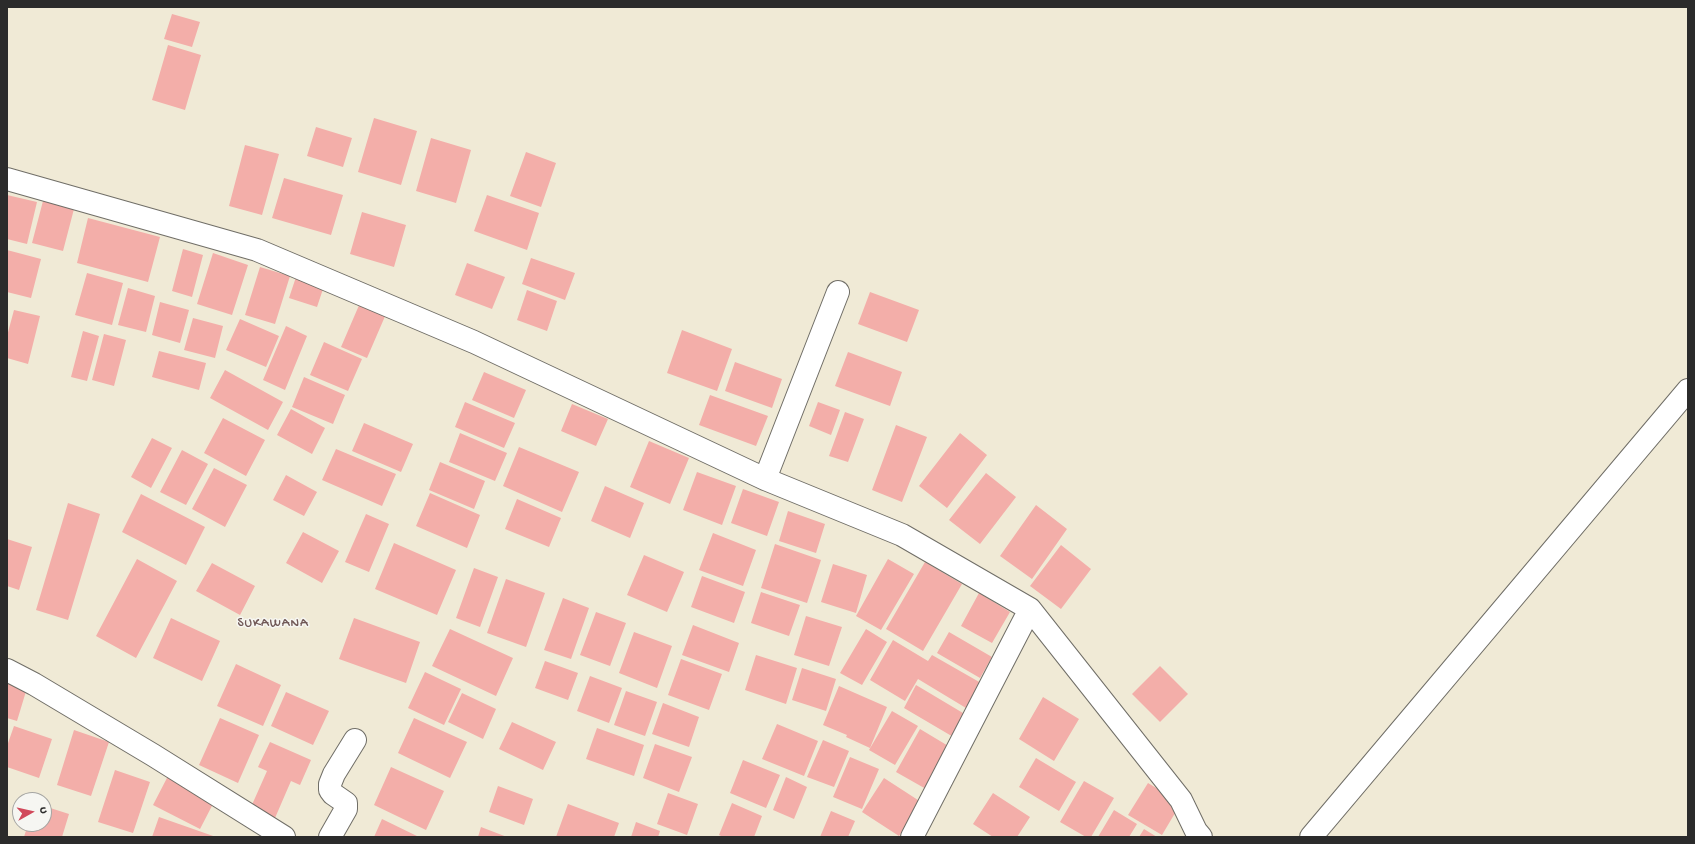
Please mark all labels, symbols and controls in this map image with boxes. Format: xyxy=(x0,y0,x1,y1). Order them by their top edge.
district label: SUKAWANA xyxy=(237,616,309,632)
north arrow xyxy=(12,792,52,832)
text: U xyxy=(37,806,49,814)

